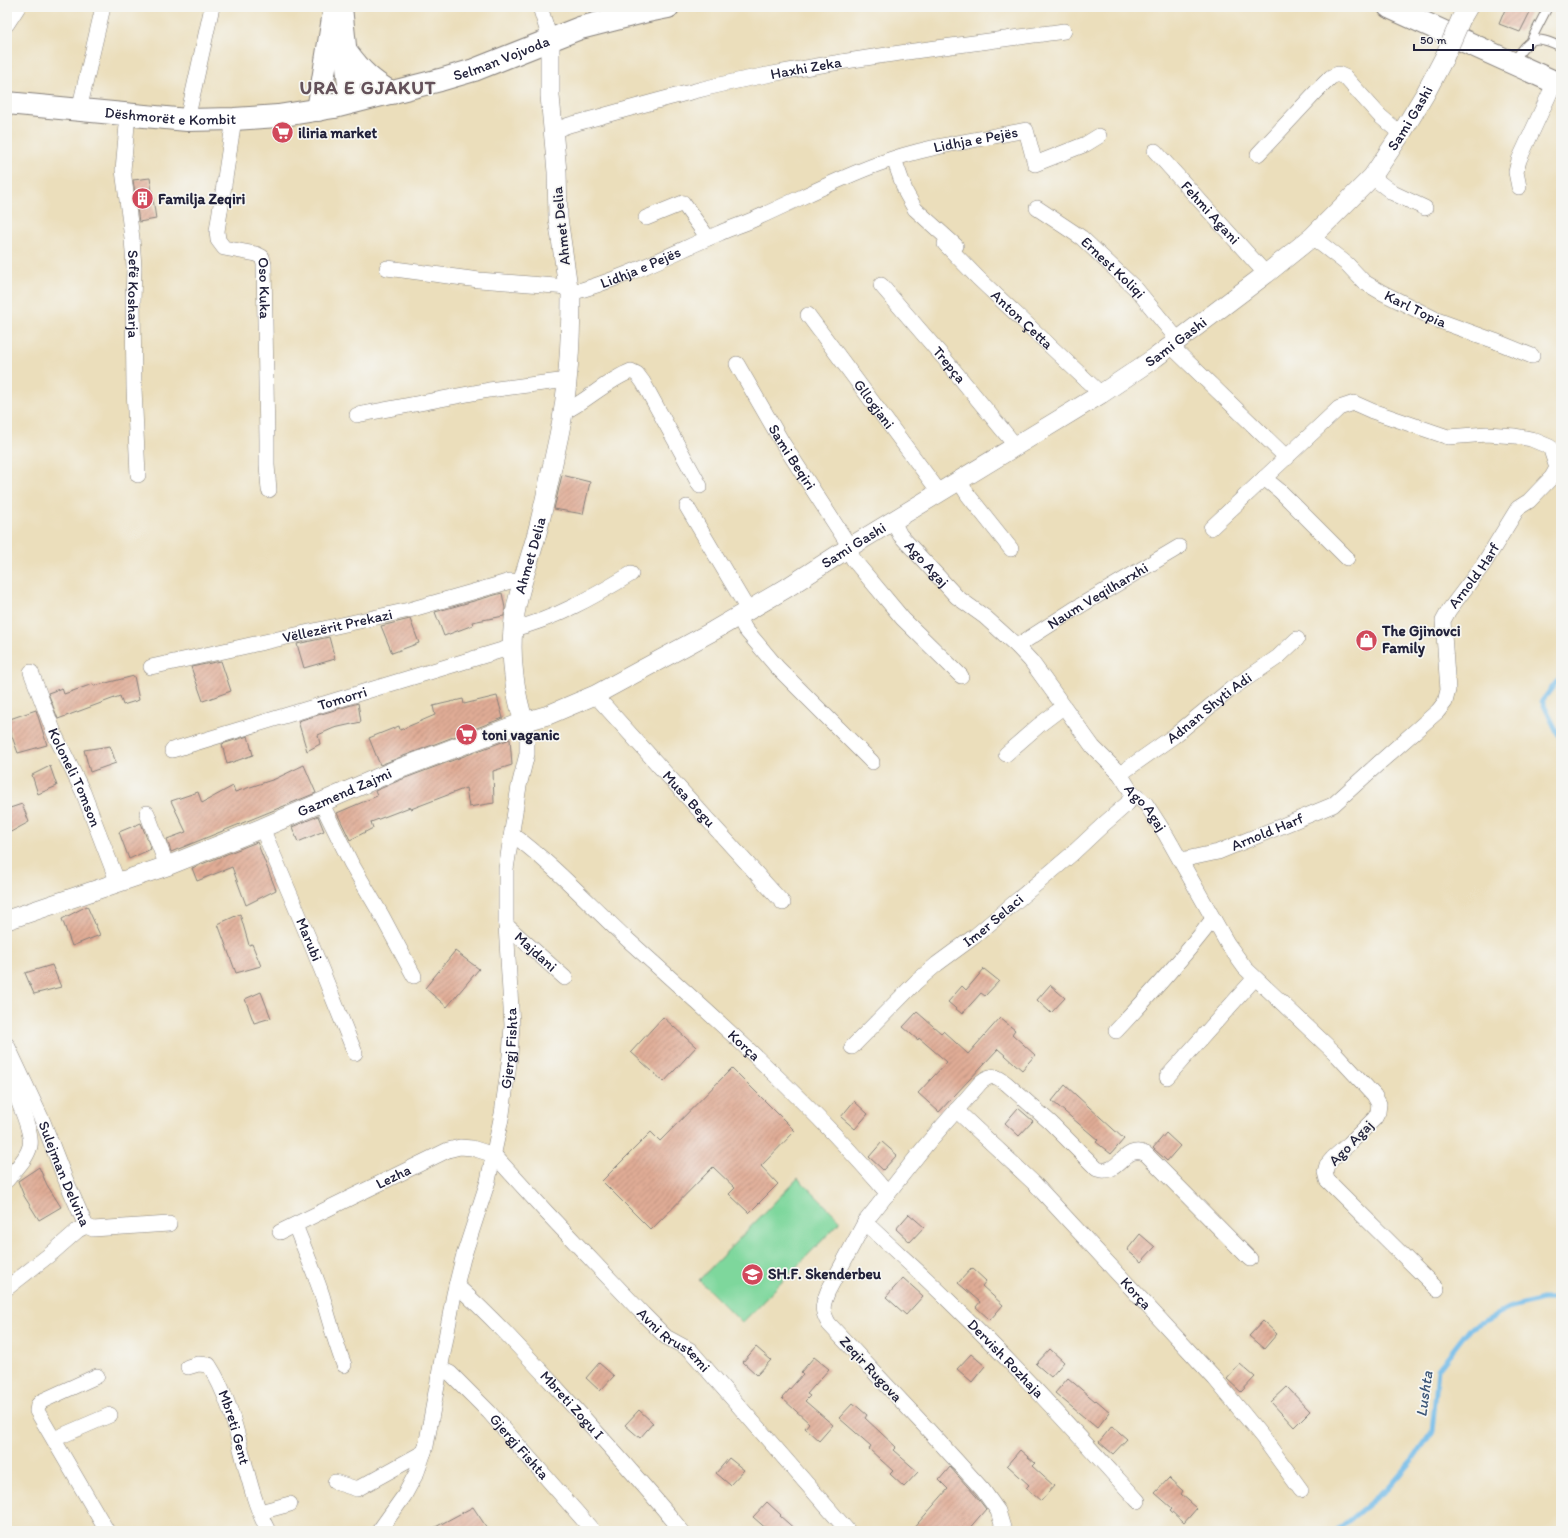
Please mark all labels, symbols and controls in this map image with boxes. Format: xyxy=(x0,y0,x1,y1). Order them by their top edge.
scale bar xyxy=(1414,26,1533,52)
street label: Selman Vojvoda xyxy=(451,32,553,85)
text: 50 m xyxy=(1420,33,1446,47)
street label: Haxhi Zeka xyxy=(769,53,843,83)
district label: URA E GJAKUT xyxy=(300,76,436,99)
street label: Sami Gashi xyxy=(1383,83,1437,154)
street label: Dëshmorët e Kombit xyxy=(104,103,237,129)
supermarket icon: iliria market xyxy=(270,120,296,146)
street label: Lidhja e Pejës xyxy=(932,123,1020,156)
place label: iliria market xyxy=(298,124,377,142)
street label: Fehmi Agani xyxy=(1177,177,1244,248)
building icon: Familja Zeqiri xyxy=(130,186,156,212)
street label: Ahmet Delia xyxy=(548,186,574,266)
place label: Familja Zeqiri xyxy=(158,190,245,209)
street label: Ernest Koliqi xyxy=(1077,233,1149,302)
street label: Lidhja e Pejës xyxy=(598,243,684,292)
street label: Sefë Kosharja xyxy=(124,249,143,339)
street label: Oso Kuka xyxy=(253,255,274,319)
street label: Anton Çetta xyxy=(987,286,1057,353)
street label: Karl Topia xyxy=(1381,286,1449,332)
street label: Sami Gashi xyxy=(1141,313,1210,371)
street label: Trepça xyxy=(929,343,970,387)
street label: Gllogjani xyxy=(850,376,898,432)
street label: Sami Beqiri xyxy=(765,421,819,493)
street label: Ahmet Delia xyxy=(511,515,550,596)
street label: Sami Gashi xyxy=(818,518,889,572)
street label: Ago Agaj xyxy=(901,537,952,591)
street label: Arnold Harf xyxy=(1444,539,1504,612)
street label: Naum Veqilharxhi xyxy=(1044,558,1151,633)
street label: Vëllezërit Prekazi xyxy=(281,605,394,647)
place label: The Gjinovci Family xyxy=(1381,622,1461,658)
shop icon: The Gjinovci Family xyxy=(1354,627,1380,653)
street label: Adnan Shyti Adi xyxy=(1163,669,1255,747)
street label: Tomorri xyxy=(316,682,369,714)
supermarket icon: toni vaganic xyxy=(453,722,479,748)
street label: Koloneli Tomson xyxy=(44,725,105,830)
place label: toni vaganic xyxy=(482,726,560,745)
street label: Gazmend Zajmi xyxy=(294,764,394,821)
street label: Musa Begu xyxy=(659,767,719,831)
street label: Ago Agaj xyxy=(1120,781,1170,835)
street label: Arnold Harf xyxy=(1228,809,1306,855)
street label: Imer Selaci xyxy=(960,890,1027,951)
street label: Marubi xyxy=(292,915,326,964)
street label: Majdani xyxy=(511,928,561,975)
street label: Gjergj Fishta xyxy=(497,1007,521,1090)
street label: Korça xyxy=(724,1026,764,1065)
street label: Ago Agaj xyxy=(1325,1116,1377,1170)
street label: Sulejman Delvina xyxy=(35,1118,94,1230)
street label: Lezha xyxy=(373,1160,414,1193)
school or university icon: SH.F. Skenderbeu xyxy=(739,1261,765,1287)
place label: SH.F. Skenderbeu xyxy=(768,1265,882,1283)
street label: Korça xyxy=(1117,1273,1156,1314)
street label: Avni Rrustemi xyxy=(633,1304,714,1376)
street label: Dervish Rozhaja xyxy=(964,1315,1048,1402)
street label: Zeqir Rugova xyxy=(836,1332,907,1406)
street label: Mbreti Zogu I xyxy=(536,1367,608,1443)
water label: Lushta xyxy=(1411,1369,1437,1418)
street label: Mbreti Gent xyxy=(214,1387,254,1467)
street label: Gjergj Fishta xyxy=(486,1410,553,1483)

